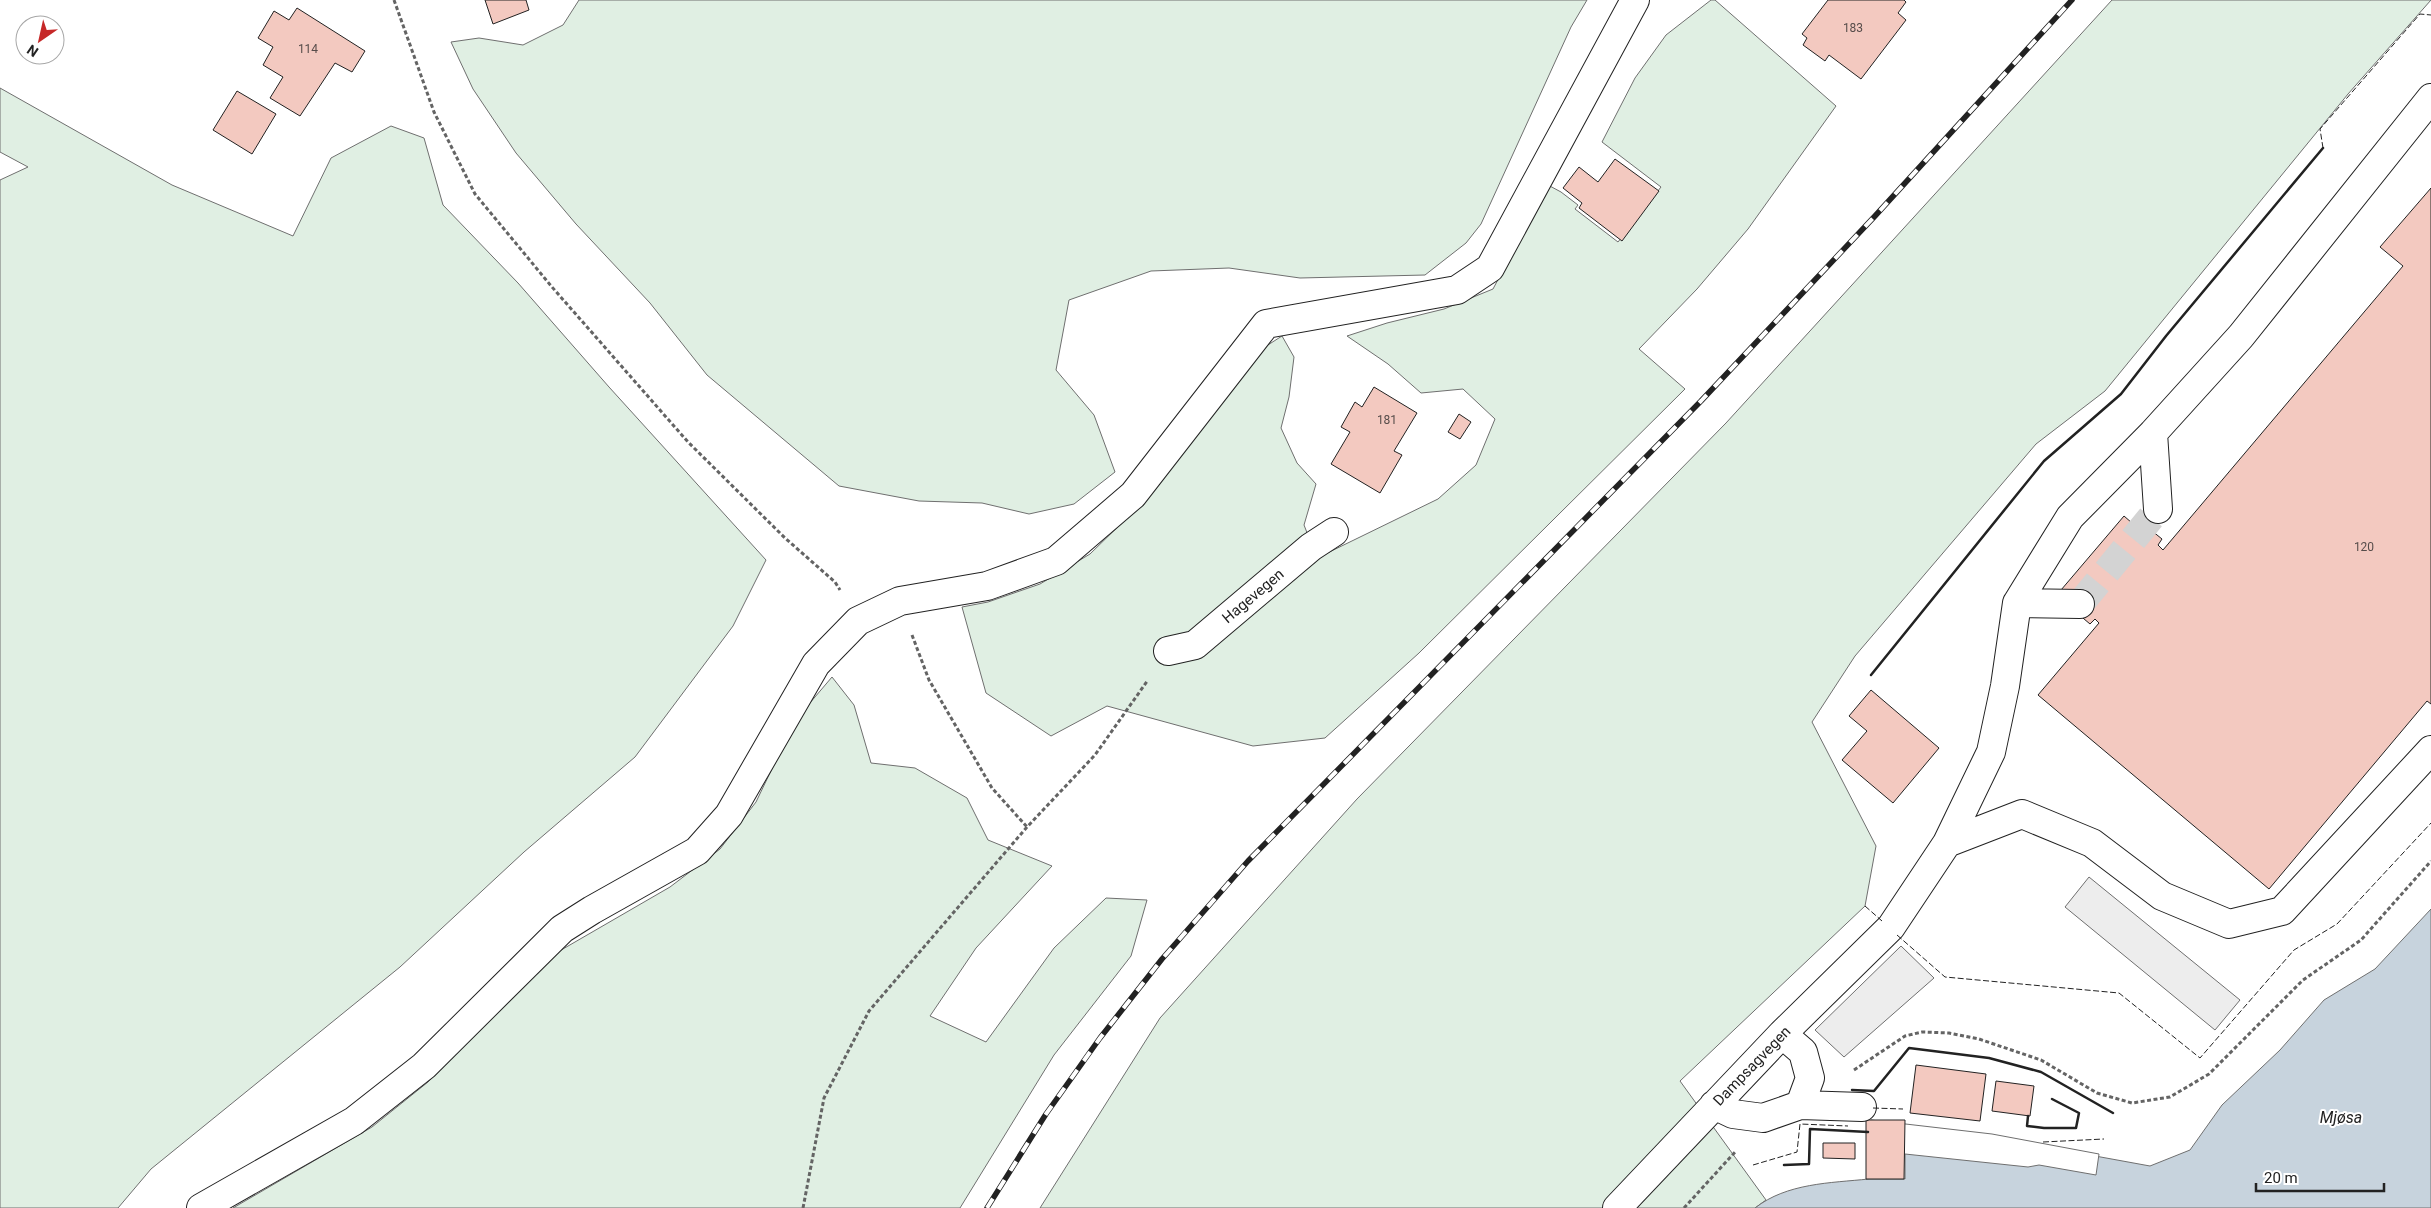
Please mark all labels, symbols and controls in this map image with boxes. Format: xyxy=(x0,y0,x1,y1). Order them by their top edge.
north arrow xyxy=(15,15,65,65)
house number: 183 xyxy=(1843,21,1863,35)
text: N xyxy=(24,41,41,60)
house number: 114 xyxy=(298,42,318,56)
house number: 181 xyxy=(1377,413,1397,427)
house number: 120 xyxy=(2354,540,2374,554)
street label: Hagevegen xyxy=(1219,565,1287,627)
street label: Dampsagvegen xyxy=(1710,1022,1794,1110)
water label: Mjøsa xyxy=(2320,1108,2362,1127)
scale bar xyxy=(2256,1160,2384,1192)
text: 20 m xyxy=(2264,1169,2298,1187)

